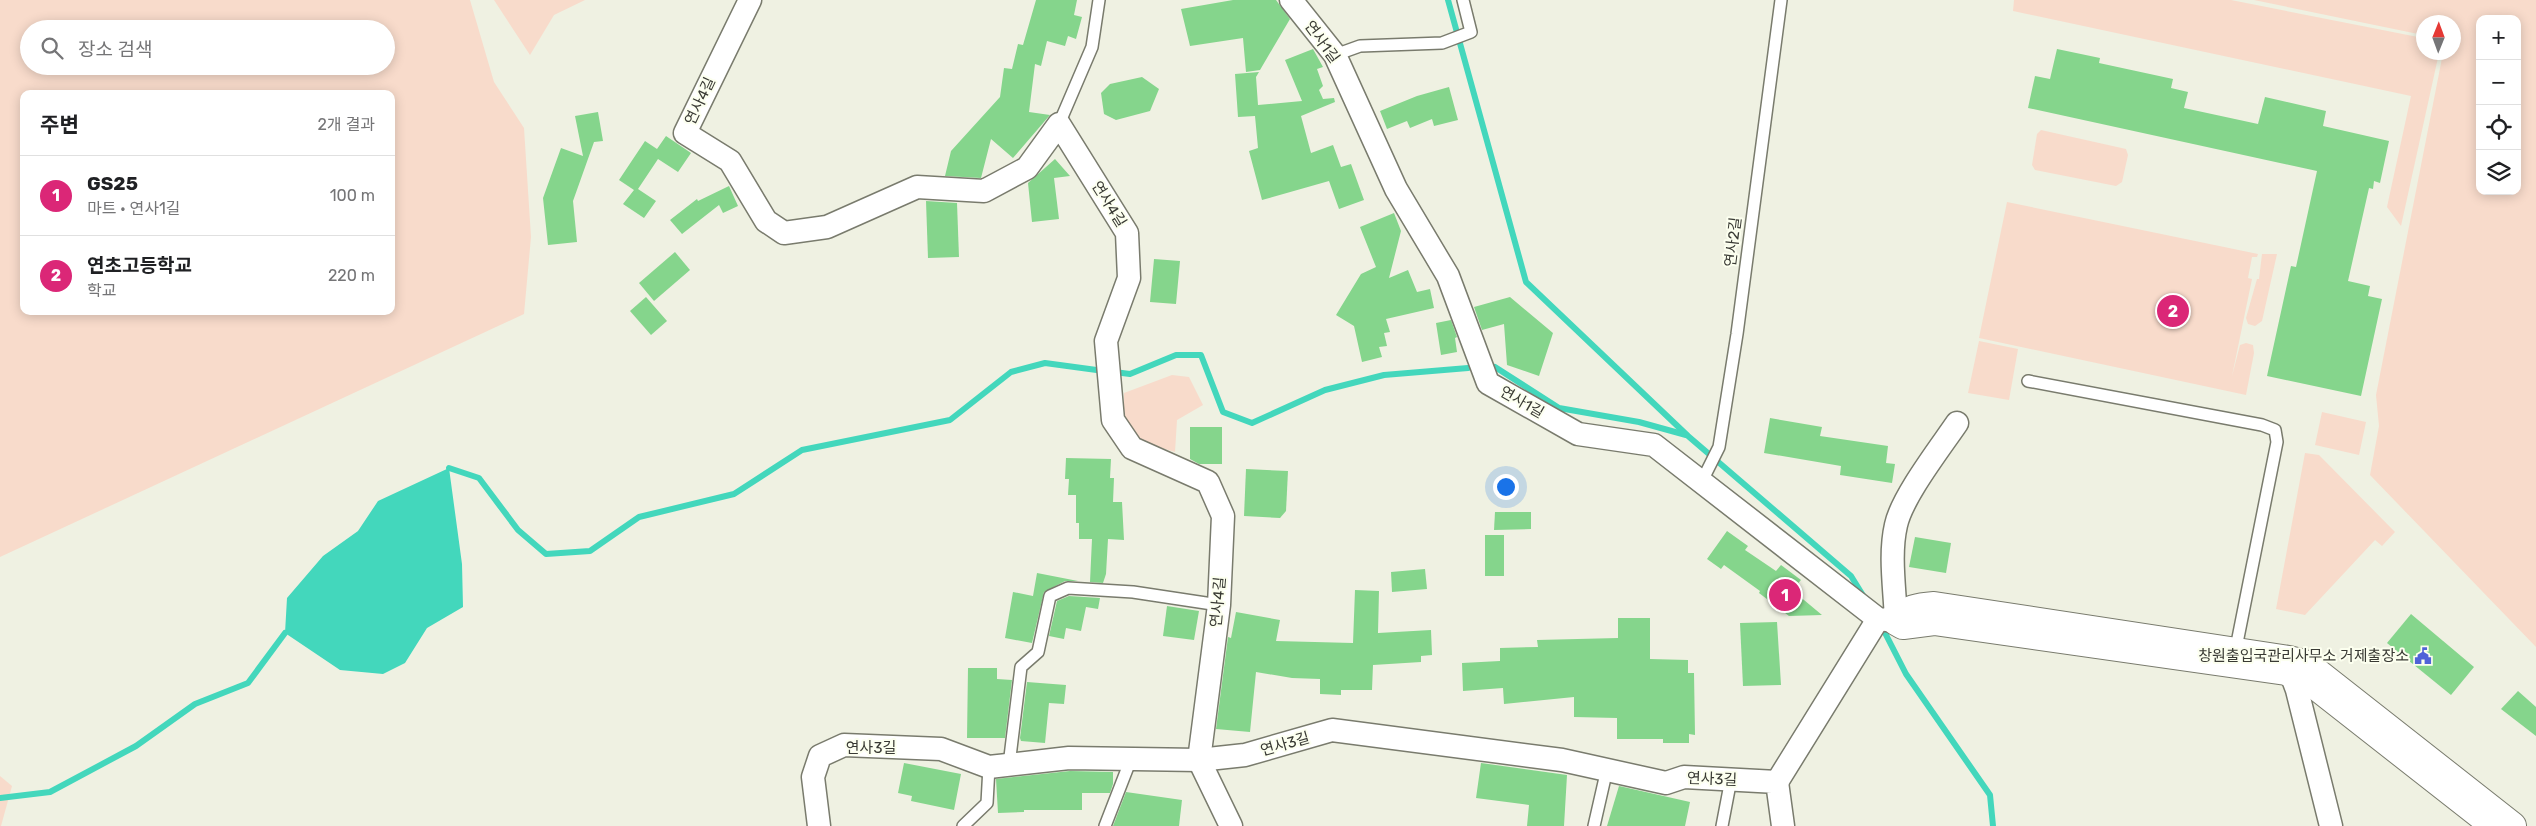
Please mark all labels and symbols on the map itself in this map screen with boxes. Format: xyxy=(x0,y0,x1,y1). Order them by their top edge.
north arrow xyxy=(2416,15,2461,60)
street label: 연사1길 xyxy=(1301,17,1343,67)
street label: 연사4길 xyxy=(681,74,719,128)
street label: 연사4길 xyxy=(1088,178,1130,230)
street label: 연사2길 xyxy=(1721,216,1745,268)
pin: 2 xyxy=(2157,292,2189,330)
street label: 연사1길 xyxy=(1497,382,1547,422)
your location xyxy=(1493,474,1519,500)
street label: 연사4길 xyxy=(1207,576,1229,628)
pin: 1 xyxy=(1769,576,1801,614)
public building icon: 창원출입국관리사무소 거제출장소 xyxy=(2413,646,2433,666)
place label: 창원출입국관리사무소 거제출장소 xyxy=(2198,647,2409,665)
street label: 연사3길 xyxy=(1258,728,1312,760)
street label: 연사3길 xyxy=(846,739,896,757)
street label: 연사3길 xyxy=(1686,769,1738,789)

